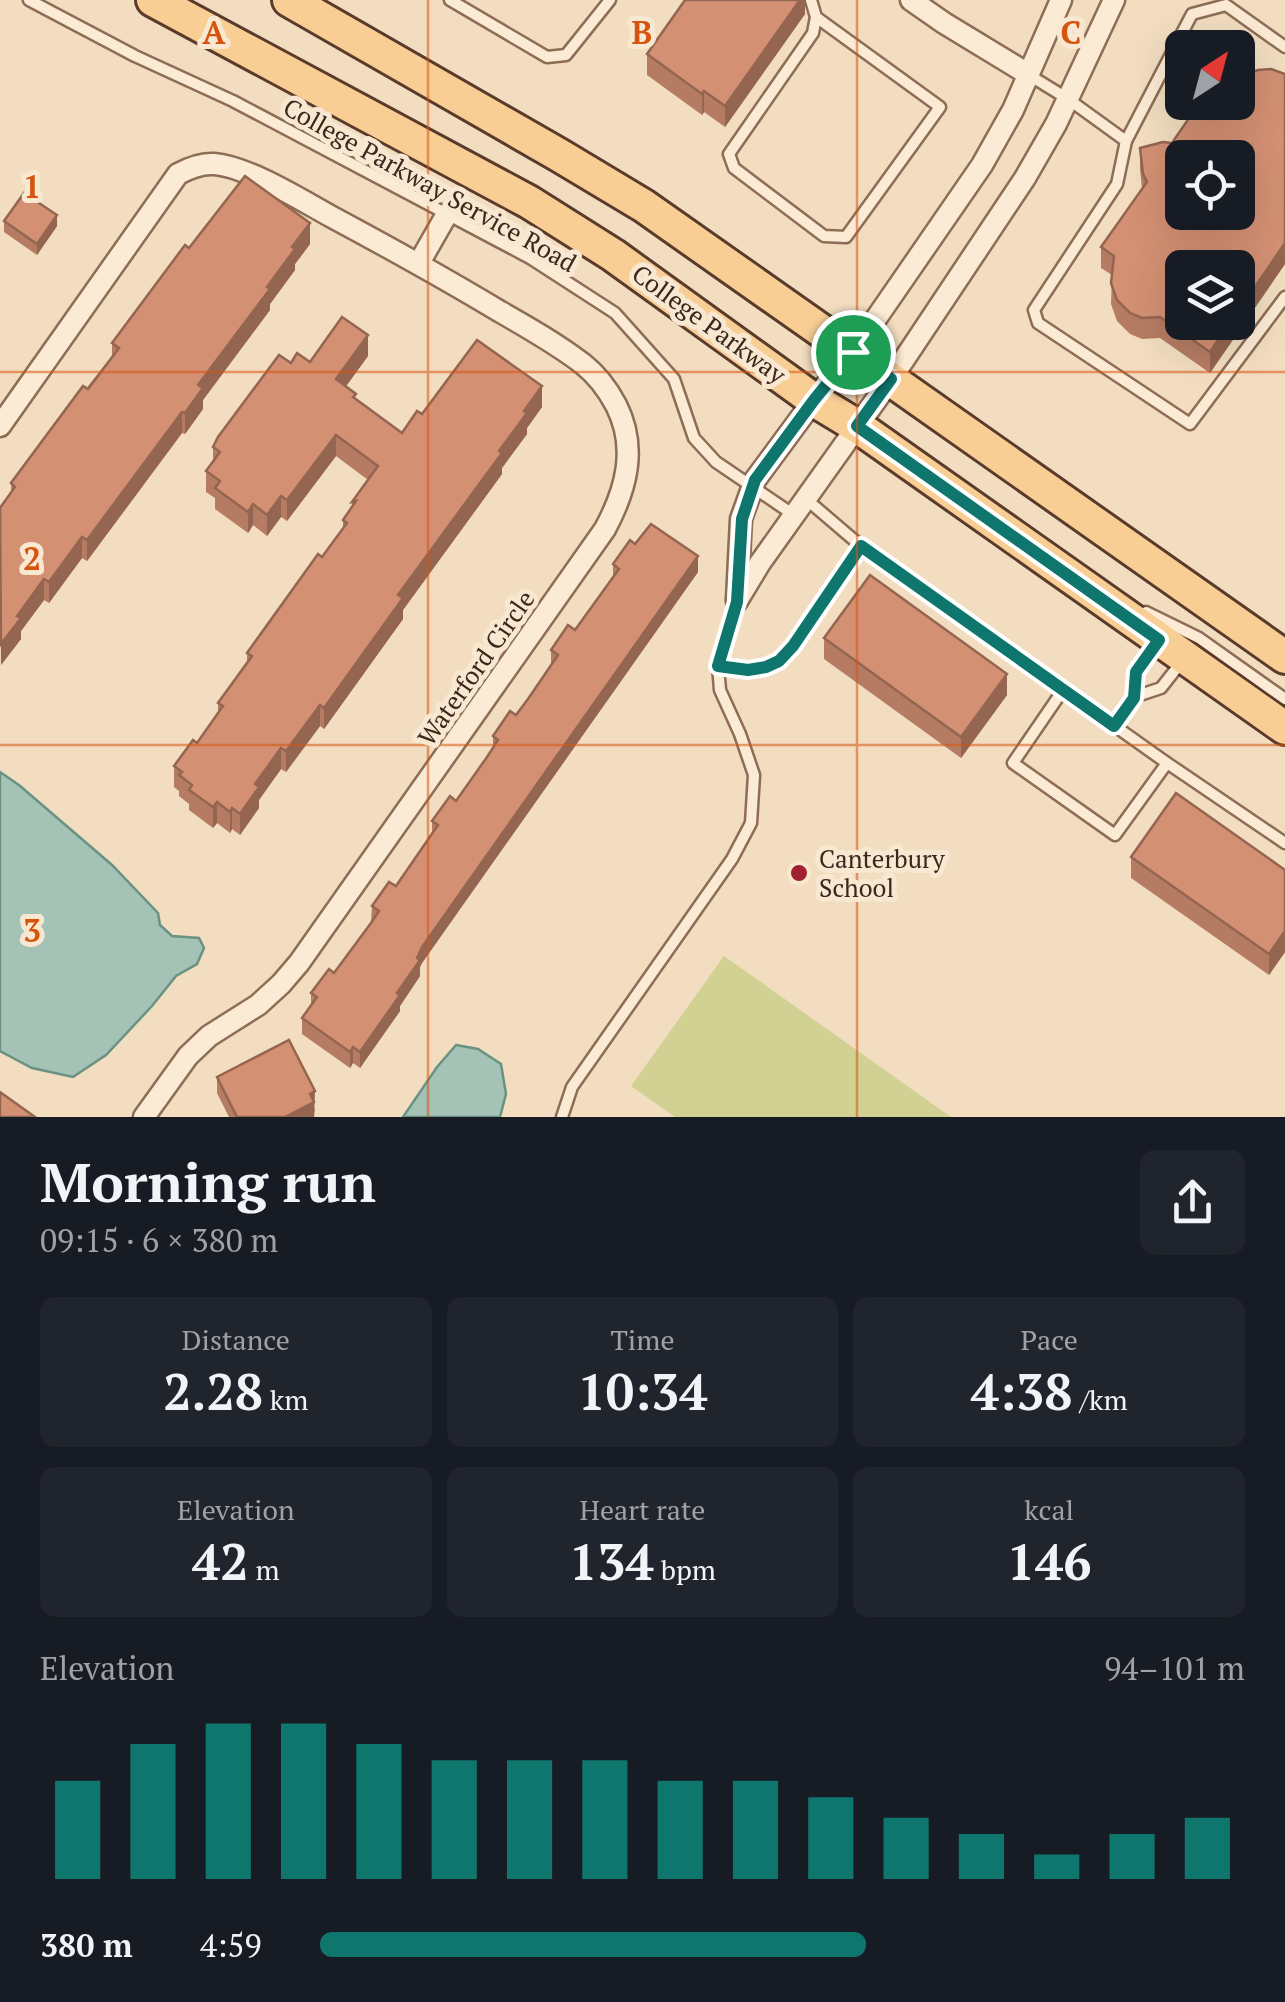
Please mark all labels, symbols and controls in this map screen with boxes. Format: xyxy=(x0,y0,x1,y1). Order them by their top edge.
text: A xyxy=(202,11,226,53)
text: B xyxy=(632,11,652,53)
text: C xyxy=(1061,11,1081,53)
north arrow xyxy=(1165,30,1255,120)
map controls xyxy=(1165,30,1255,340)
street label: College Parkway Service Road xyxy=(278,90,583,279)
button: locate xyxy=(1165,140,1255,230)
text: 1 xyxy=(23,165,41,207)
button: layers xyxy=(1165,250,1255,340)
street label: College Parkway xyxy=(626,257,793,391)
pin xyxy=(811,310,896,395)
icon: arrive xyxy=(826,325,881,380)
text: 2 xyxy=(23,537,41,579)
street label: Waterford Circle xyxy=(410,584,541,752)
place label: Canterbury School xyxy=(819,842,945,904)
marker: Canterbury School xyxy=(788,862,810,884)
text: 3 xyxy=(23,909,41,951)
text: Morning run xyxy=(40,1145,376,1218)
button: share xyxy=(1140,1150,1245,1255)
text: 09:15 · 6 × 380 m xyxy=(40,1219,278,1261)
text: Distance xyxy=(182,1321,290,1358)
text: Time xyxy=(610,1321,675,1358)
text: Pace xyxy=(1020,1321,1078,1358)
text: 2.28 xyxy=(163,1358,263,1424)
text: 10:34 xyxy=(577,1358,708,1424)
text: 4:38 xyxy=(971,1358,1073,1424)
text: km xyxy=(263,1381,308,1418)
text: /km xyxy=(1073,1381,1128,1418)
text: Elevation xyxy=(177,1491,295,1528)
text: Heart rate xyxy=(580,1491,705,1528)
text: kcal xyxy=(1024,1491,1074,1528)
text: 42 xyxy=(192,1528,249,1594)
text: 134 xyxy=(569,1528,654,1594)
text: 146 xyxy=(1007,1528,1092,1594)
text: m xyxy=(249,1551,280,1588)
text: bpm xyxy=(654,1551,716,1588)
text: Elevation xyxy=(40,1647,174,1689)
text: 94–101 m xyxy=(1104,1647,1245,1689)
text: 380 m xyxy=(40,1924,132,1966)
text: 4:59 xyxy=(200,1924,262,1966)

